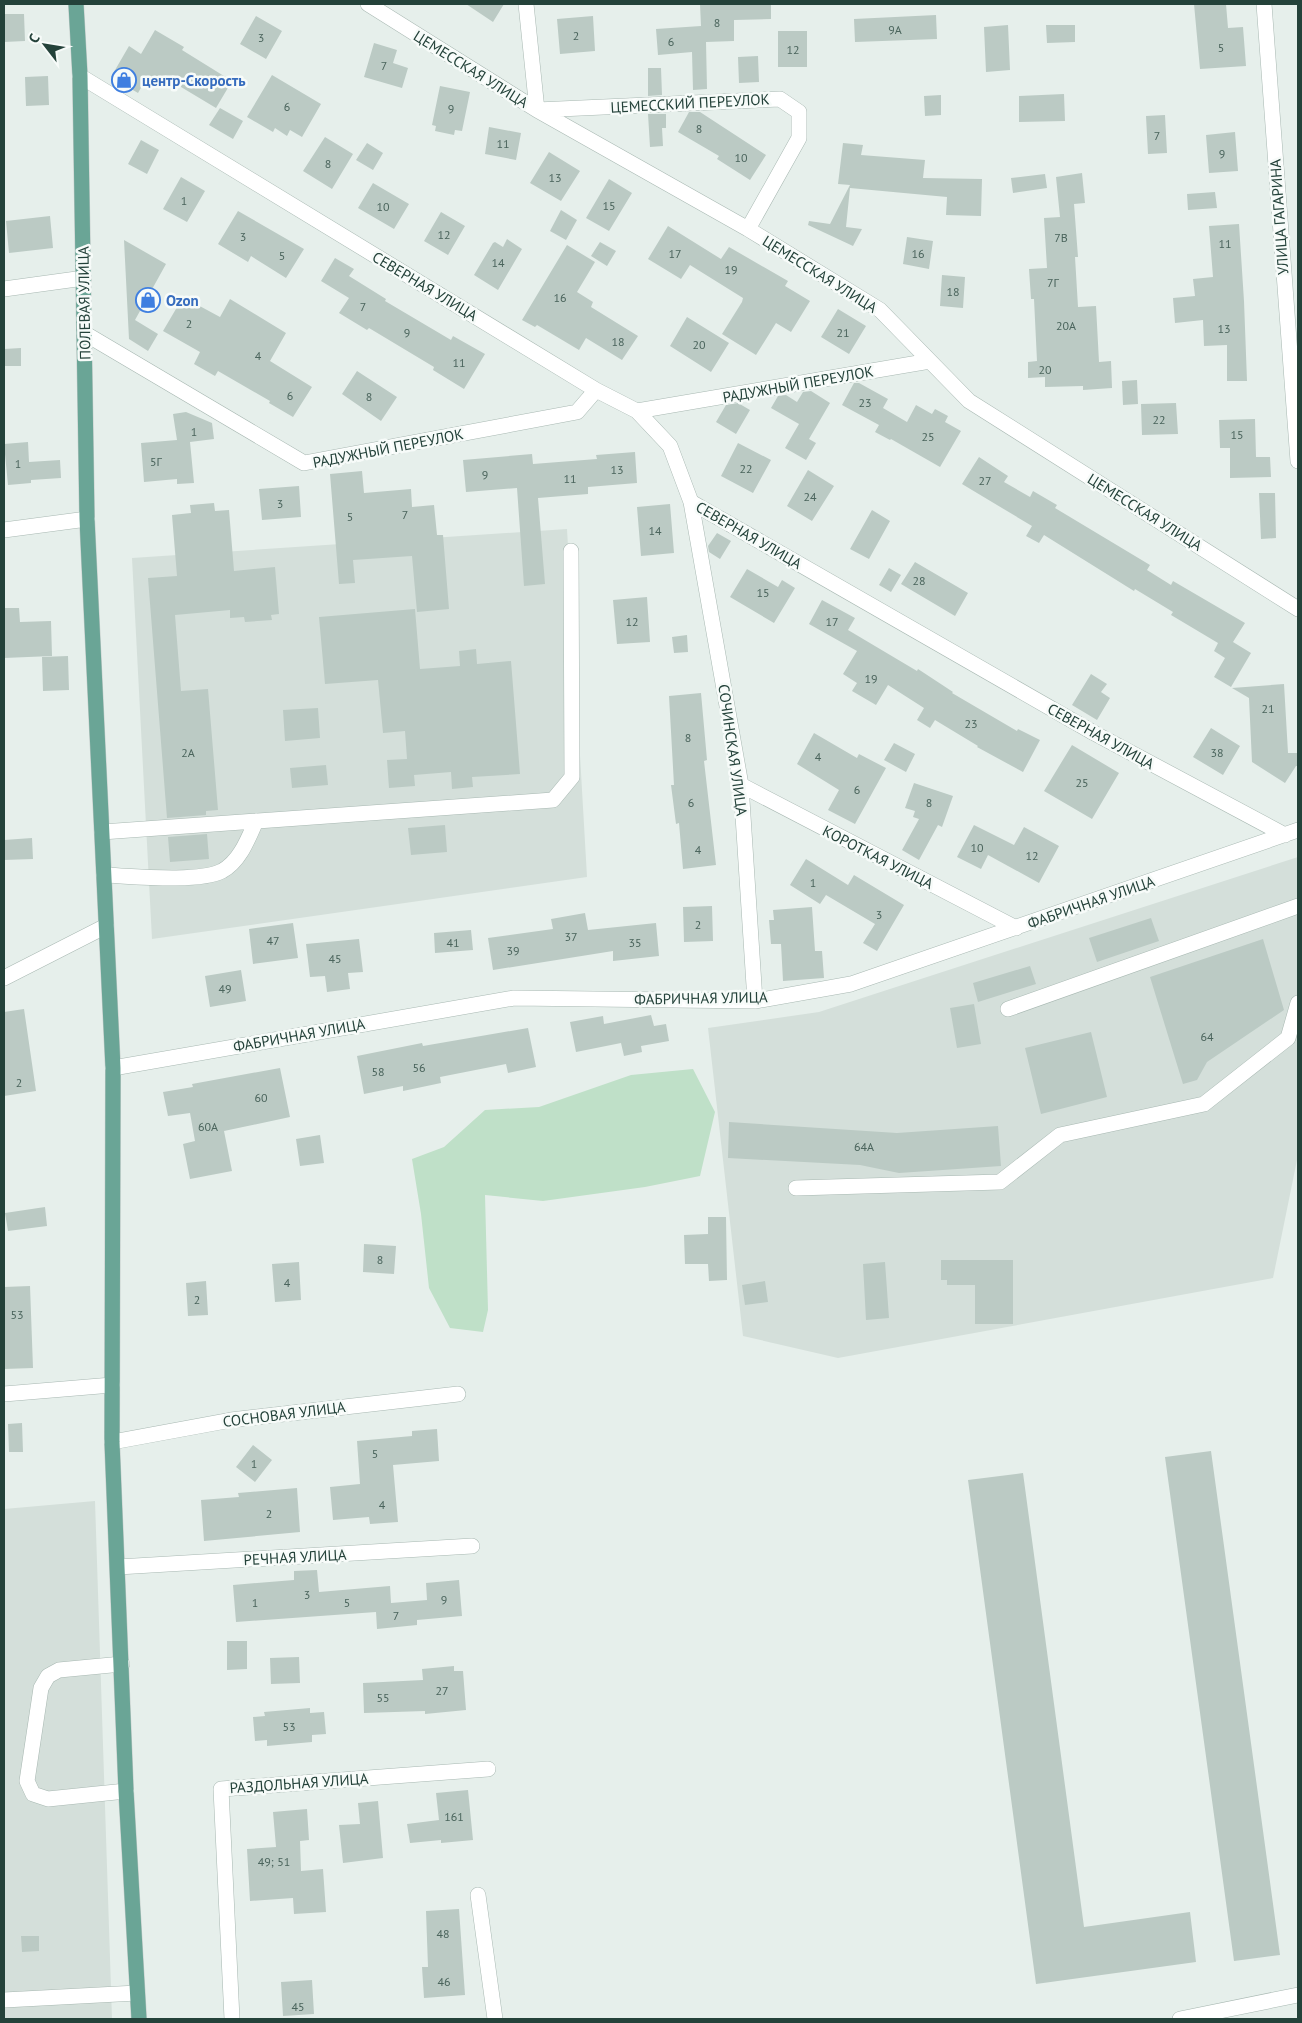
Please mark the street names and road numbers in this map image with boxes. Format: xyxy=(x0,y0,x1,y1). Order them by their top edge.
street label: ЦЕМЕССКАЯ УЛИЦА xyxy=(410,26,532,112)
street label: ЦЕМЕССКИЙ ПЕРЕУЛОК xyxy=(610,89,770,117)
street label: УЛИЦА ГАГАРИНА xyxy=(1265,158,1293,276)
street label: ЦЕМЕССКАЯ УЛИЦА xyxy=(759,231,881,317)
street label: ПОЛЕВАЯ УЛИЦА xyxy=(74,246,94,360)
street label: СЕВЕРНАЯ УЛИЦА xyxy=(369,247,481,325)
street label: РАДУЖНЫЙ ПЕРЕУЛОК xyxy=(721,361,875,407)
street label: РАДУЖНЫЙ ПЕРЕУЛОК xyxy=(311,424,465,472)
street label: ЦЕМЕССКАЯ УЛИЦА xyxy=(1084,469,1206,555)
street label: СЕВЕРНАЯ УЛИЦА xyxy=(693,497,806,573)
street label: СОЧИНСКАЯ УЛИЦА xyxy=(714,683,752,817)
street label: СЕВЕРНАЯ УЛИЦА xyxy=(1044,699,1158,773)
street label: КОРОТКАЯ УЛИЦА xyxy=(819,821,937,893)
street label: ФАБРИЧНАЯ УЛИЦА xyxy=(1025,871,1157,933)
street label: ФАБРИЧНАЯ УЛИЦА xyxy=(634,987,768,1009)
street label: ФАБРИЧНАЯ УЛИЦА xyxy=(232,1014,367,1056)
street label: СОСНОВАЯ УЛИЦА xyxy=(222,1397,347,1431)
street label: РЕЧНАЯ УЛИЦА xyxy=(243,1545,347,1569)
street label: РАЗДОЛЬНАЯ УЛИЦА xyxy=(229,1769,369,1797)

